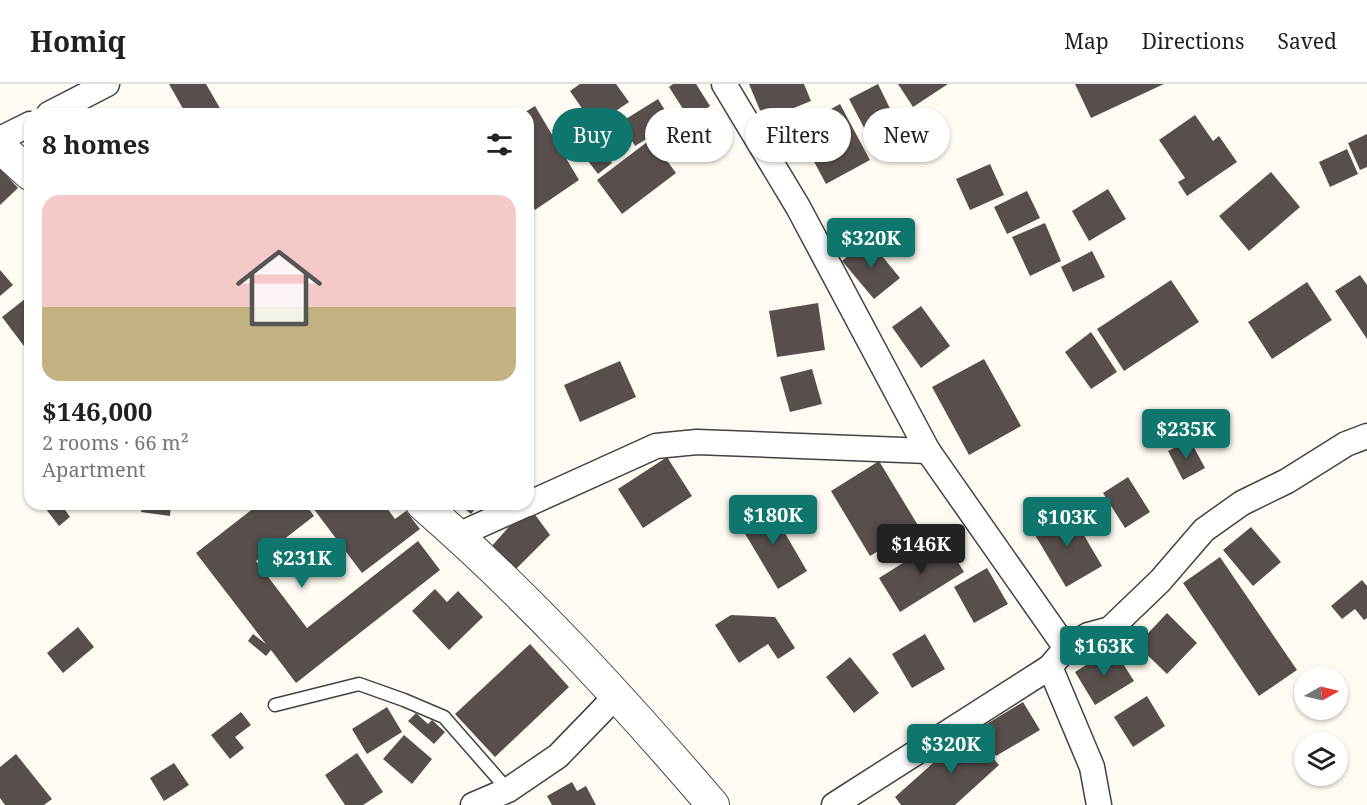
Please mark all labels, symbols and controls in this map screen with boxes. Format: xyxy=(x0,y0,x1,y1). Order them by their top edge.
text: Homiq xyxy=(30,22,126,60)
text: Map xyxy=(1064,27,1109,55)
text: Directions xyxy=(1142,27,1244,55)
text: Saved xyxy=(1277,27,1337,55)
chip: Buy xyxy=(552,108,633,162)
chip: Rent xyxy=(645,108,733,162)
chip: Filters xyxy=(745,108,851,162)
chip: New xyxy=(863,108,950,162)
text: 8 homes xyxy=(42,126,150,162)
icon: filters xyxy=(483,128,516,161)
pin: $320K xyxy=(829,218,913,269)
text: $320K xyxy=(841,224,901,251)
icon: home xyxy=(225,234,333,342)
text: $146,000 xyxy=(42,393,152,429)
pin: $235K xyxy=(1144,409,1228,460)
text: $235K xyxy=(1156,415,1216,442)
text: 2 rooms · 66 m² xyxy=(42,429,189,456)
text: Apartment xyxy=(42,456,146,483)
pin: $180K xyxy=(731,495,815,546)
pin: $103K xyxy=(1025,497,1109,548)
text: $180K xyxy=(743,501,803,528)
text: $103K xyxy=(1037,503,1097,530)
pin: $146K xyxy=(879,524,963,575)
text: $146K xyxy=(891,530,951,557)
pin: $231K xyxy=(260,538,344,589)
text: $231K xyxy=(272,544,332,571)
pin: $163K xyxy=(1062,626,1146,677)
text: $163K xyxy=(1074,632,1134,659)
north arrow xyxy=(1294,666,1348,720)
map controls xyxy=(1294,666,1348,786)
pin: $320K xyxy=(909,724,993,775)
text: $320K xyxy=(921,730,981,757)
button: layers xyxy=(1294,732,1348,786)

